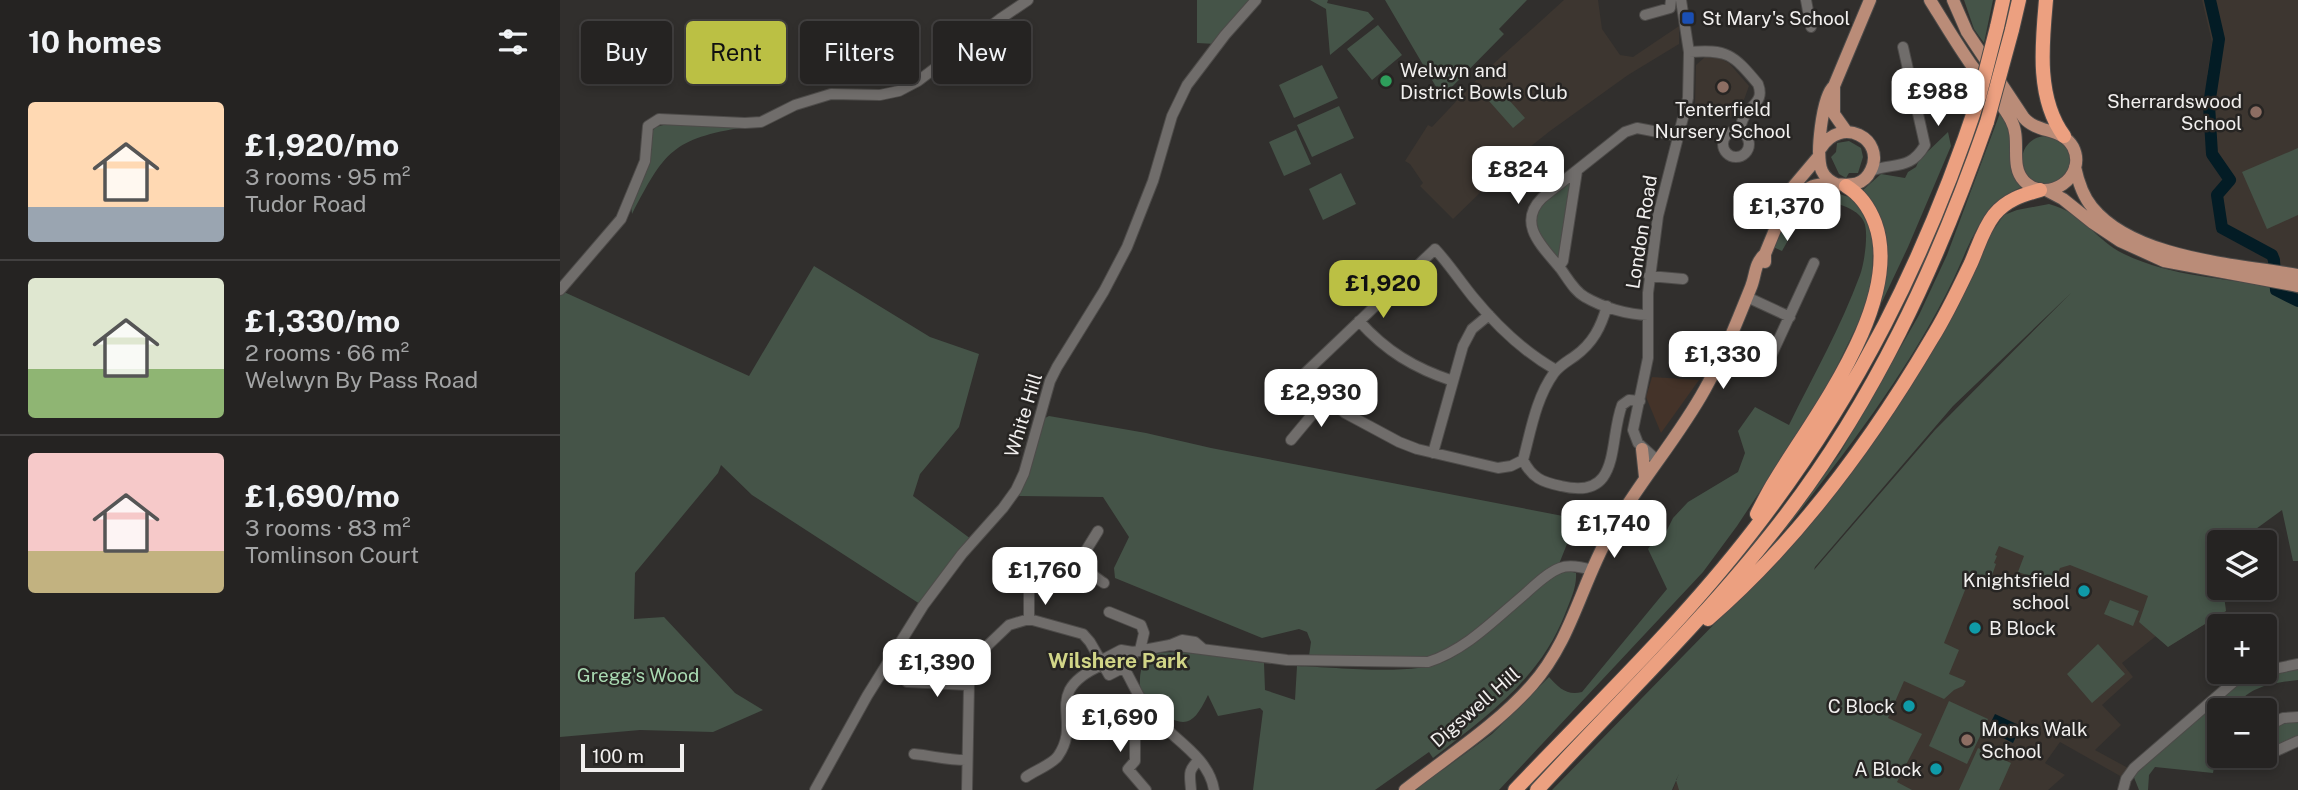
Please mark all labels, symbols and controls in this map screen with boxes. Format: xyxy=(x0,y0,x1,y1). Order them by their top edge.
place label: St Mary's School xyxy=(1702,7,1850,29)
marker: St Mary's School xyxy=(1680,10,1696,26)
chip: Buy xyxy=(581,21,672,84)
chip: Rent xyxy=(686,21,786,84)
chip: Filters xyxy=(800,21,919,84)
chip: New xyxy=(933,21,1031,84)
icon: filters xyxy=(494,23,532,61)
text: 10 homes xyxy=(28,24,162,60)
place label: Welwyn and District Bowls Club xyxy=(1400,59,1568,103)
pin: £988 xyxy=(1897,68,1979,128)
marker: Welwyn and District Bowls Club xyxy=(1378,73,1394,89)
text: £988 xyxy=(1908,77,1968,104)
marker: Tenterfield Nursery School xyxy=(1715,79,1731,95)
place label: Sherrardswood School xyxy=(2107,90,2242,134)
place label: Tenterfield Nursery School xyxy=(1655,98,1791,142)
marker: Sherrardswood School xyxy=(2248,104,2264,120)
text: £1,920/mo xyxy=(245,127,399,163)
icon: home xyxy=(84,130,168,214)
pin: £824 xyxy=(1477,146,1559,206)
text: £824 xyxy=(1488,155,1548,182)
text: 3 rooms · 95 m² xyxy=(245,163,411,190)
street label: London Road xyxy=(1621,174,1661,290)
pin: £1,370 xyxy=(1730,184,1844,243)
text: Tudor Road xyxy=(245,190,367,217)
text: £1,370 xyxy=(1749,192,1825,219)
pin: £1,920 xyxy=(1326,260,1440,320)
text: £1,920 xyxy=(1345,269,1421,296)
text: £1,330/mo xyxy=(245,303,400,339)
icon: home xyxy=(84,306,168,390)
pin: £1,330 xyxy=(1666,332,1780,391)
text: 2 rooms · 66 m² xyxy=(245,339,409,366)
text: £1,330 xyxy=(1685,340,1761,367)
text: Welwyn By Pass Road xyxy=(245,366,478,393)
street label: White Hill xyxy=(1000,370,1046,460)
pin: £2,930 xyxy=(1264,370,1378,429)
text: £2,930 xyxy=(1280,378,1362,405)
text: £1,690/mo xyxy=(245,478,400,514)
icon: home xyxy=(84,481,168,565)
pin: £1,740 xyxy=(1557,500,1671,560)
text: £1,740 xyxy=(1577,509,1651,536)
text: 3 rooms · 83 m² xyxy=(245,514,411,541)
map controls xyxy=(2207,530,2277,768)
button: layers xyxy=(2207,530,2277,600)
text: Tomlinson Court xyxy=(245,541,419,568)
pin: £1,760 xyxy=(988,548,1102,607)
text: £1,760 xyxy=(1008,556,1082,583)
place label: Knightsfield school xyxy=(1963,569,2070,613)
marker: Knightsfield school xyxy=(2076,583,2092,599)
button: + xyxy=(2207,614,2277,684)
place label: B Block xyxy=(1989,617,2056,639)
marker: B Block xyxy=(1967,620,1983,636)
pin: £1,390 xyxy=(880,640,994,699)
text: £1,390 xyxy=(899,648,975,675)
district label: Wilshere Park xyxy=(1048,648,1188,673)
street label: Digswell Hill xyxy=(1426,662,1524,752)
park label: Gregg's Wood xyxy=(577,664,699,686)
pin: £1,690 xyxy=(1063,694,1177,754)
place label: C Block xyxy=(1828,695,1895,717)
marker: C Block xyxy=(1901,698,1917,714)
button: − xyxy=(2207,698,2277,768)
text: £1,690 xyxy=(1082,703,1158,730)
place label: Monks Walk School xyxy=(1981,718,2088,762)
marker: Monks Walk School xyxy=(1959,732,1975,748)
scale bar xyxy=(581,741,684,773)
text: 100 m xyxy=(592,745,644,767)
place label: A Block xyxy=(1854,758,1922,780)
marker: A Block xyxy=(1928,761,1944,777)

